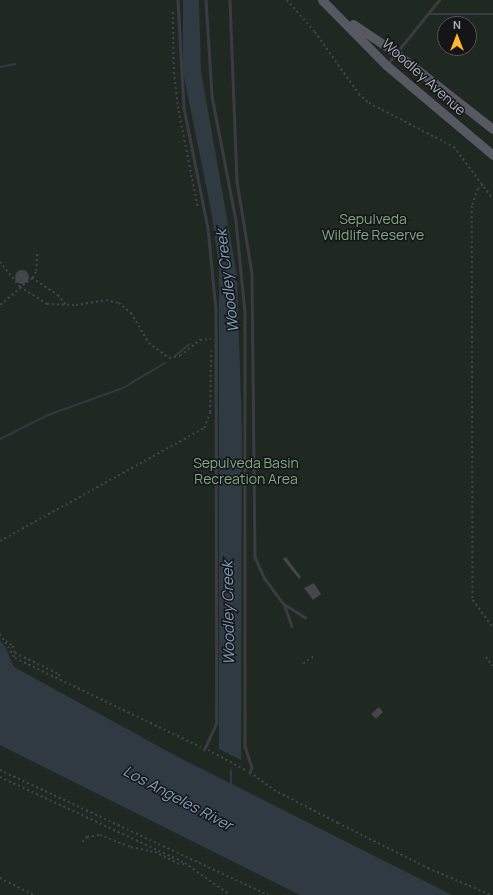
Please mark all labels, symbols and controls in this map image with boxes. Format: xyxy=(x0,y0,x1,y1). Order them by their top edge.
north arrow xyxy=(437,16,477,56)
text: N xyxy=(453,17,461,32)
street label: Woodley Avenue xyxy=(379,35,469,119)
park label: Sepulveda Wildlife Reserve xyxy=(322,211,424,244)
water label: Woodley Creek xyxy=(212,228,242,334)
park label: Sepulveda Basin Recreation Area xyxy=(193,455,299,488)
water label: Woodley Creek xyxy=(218,561,238,665)
water label: Los Angeles River xyxy=(120,762,236,834)

